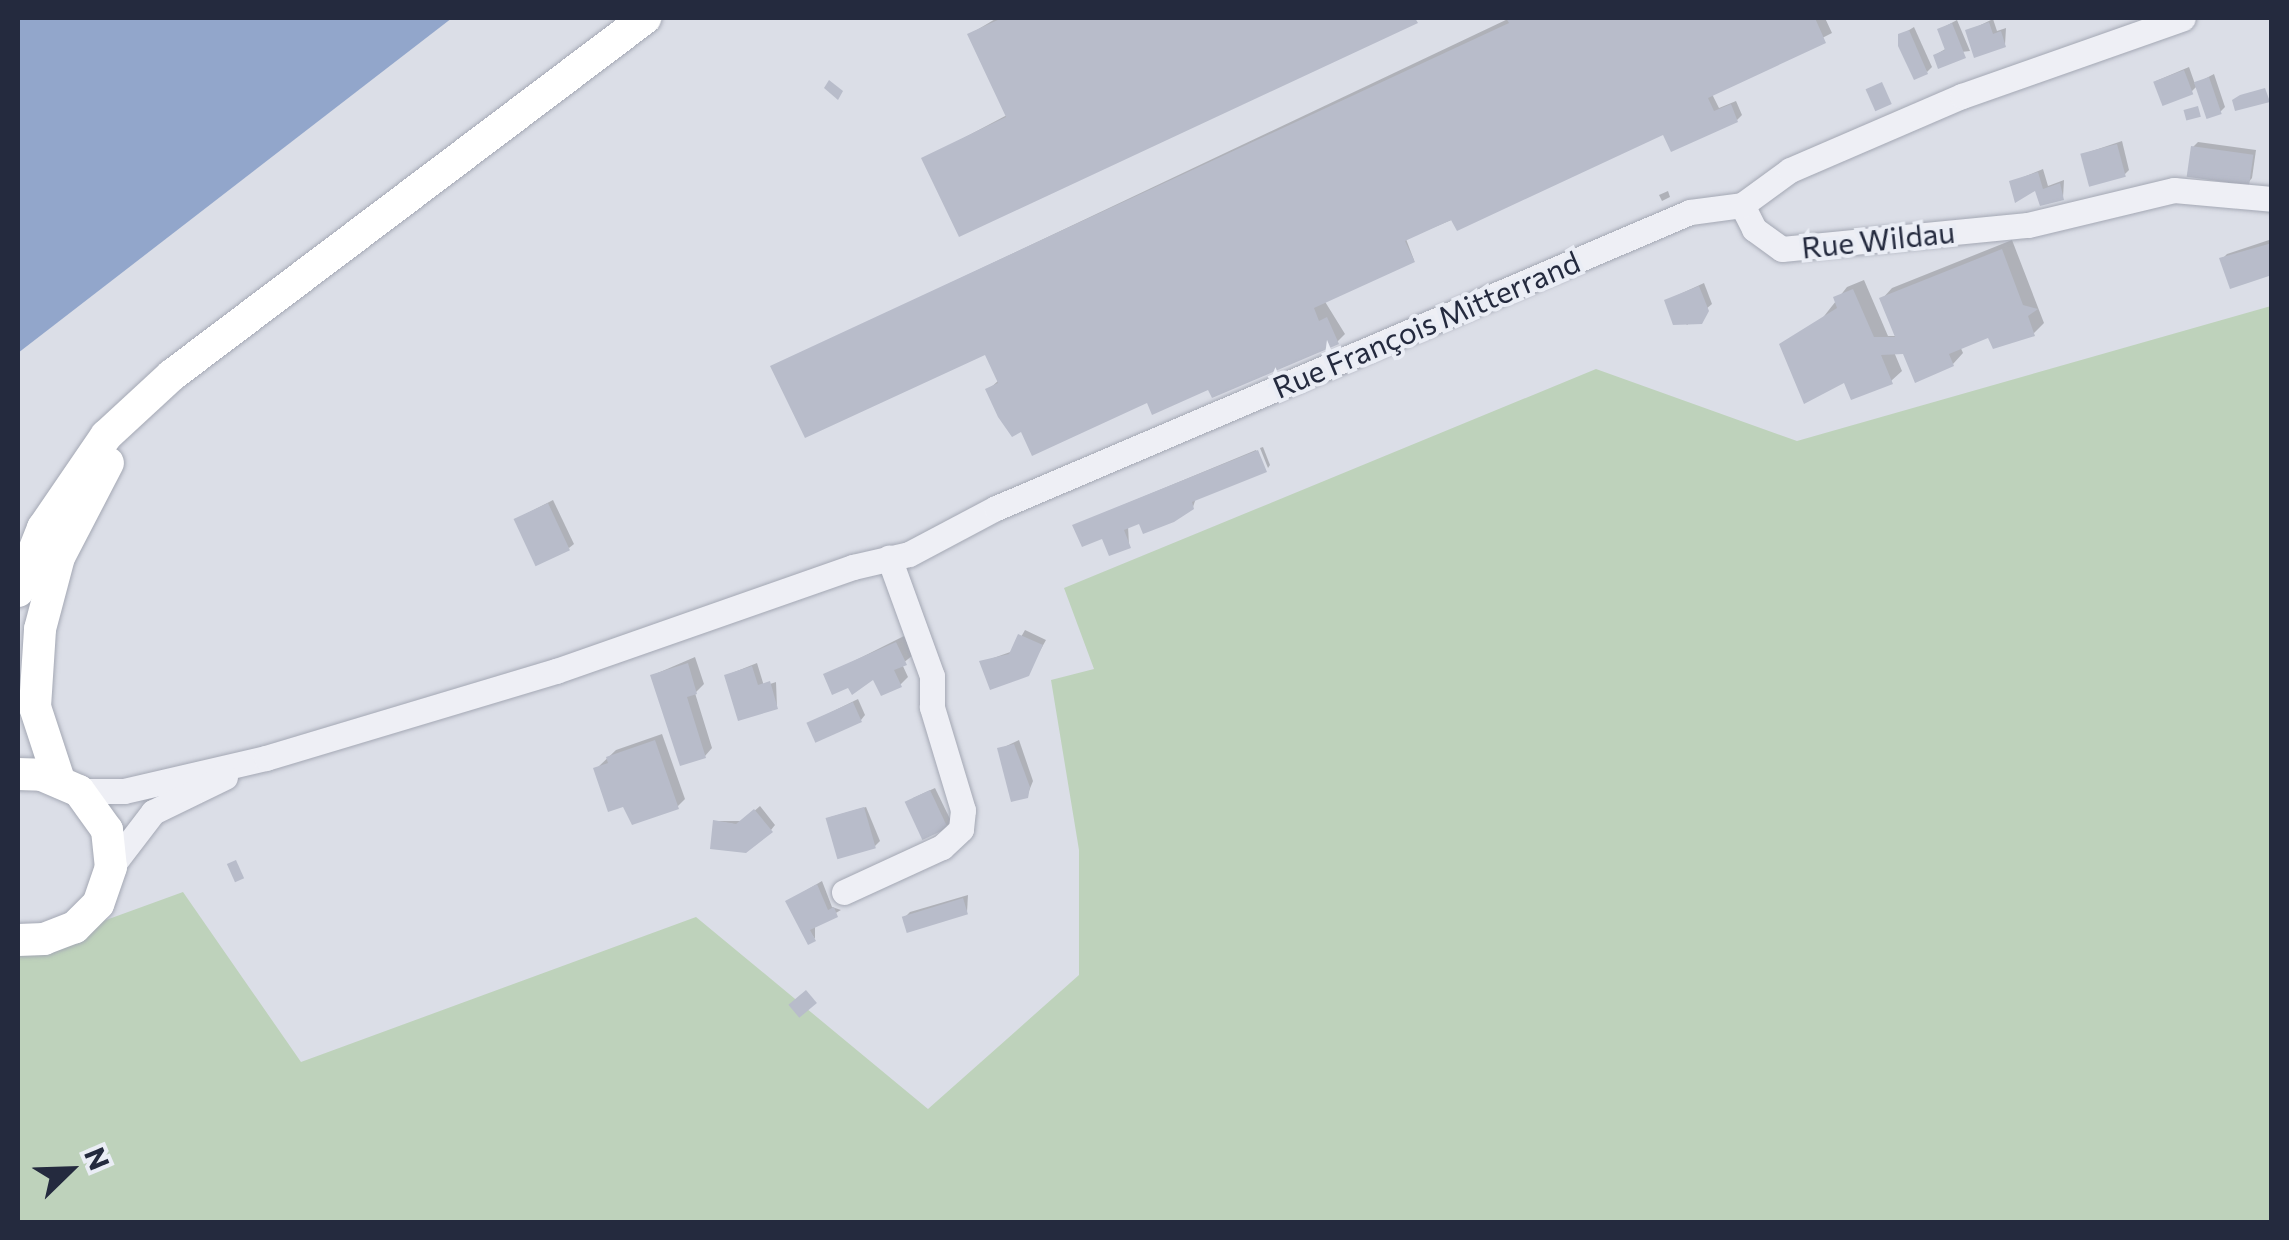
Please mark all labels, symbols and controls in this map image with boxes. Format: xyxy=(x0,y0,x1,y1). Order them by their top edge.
street label: Rue Wildau xyxy=(1800,213,1956,265)
street label: Rue François Mitterrand xyxy=(1267,243,1585,405)
north arrow xyxy=(20,1120,120,1220)
text: N xyxy=(78,1142,117,1175)

